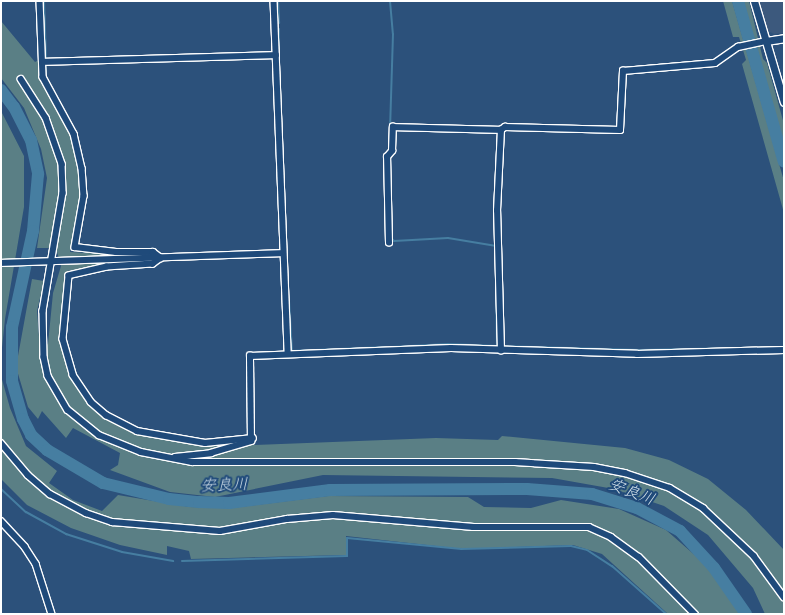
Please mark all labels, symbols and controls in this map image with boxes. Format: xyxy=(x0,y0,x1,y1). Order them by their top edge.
water label: 安良川 xyxy=(606,473,658,509)
water label: 安良川 xyxy=(200,474,248,494)

